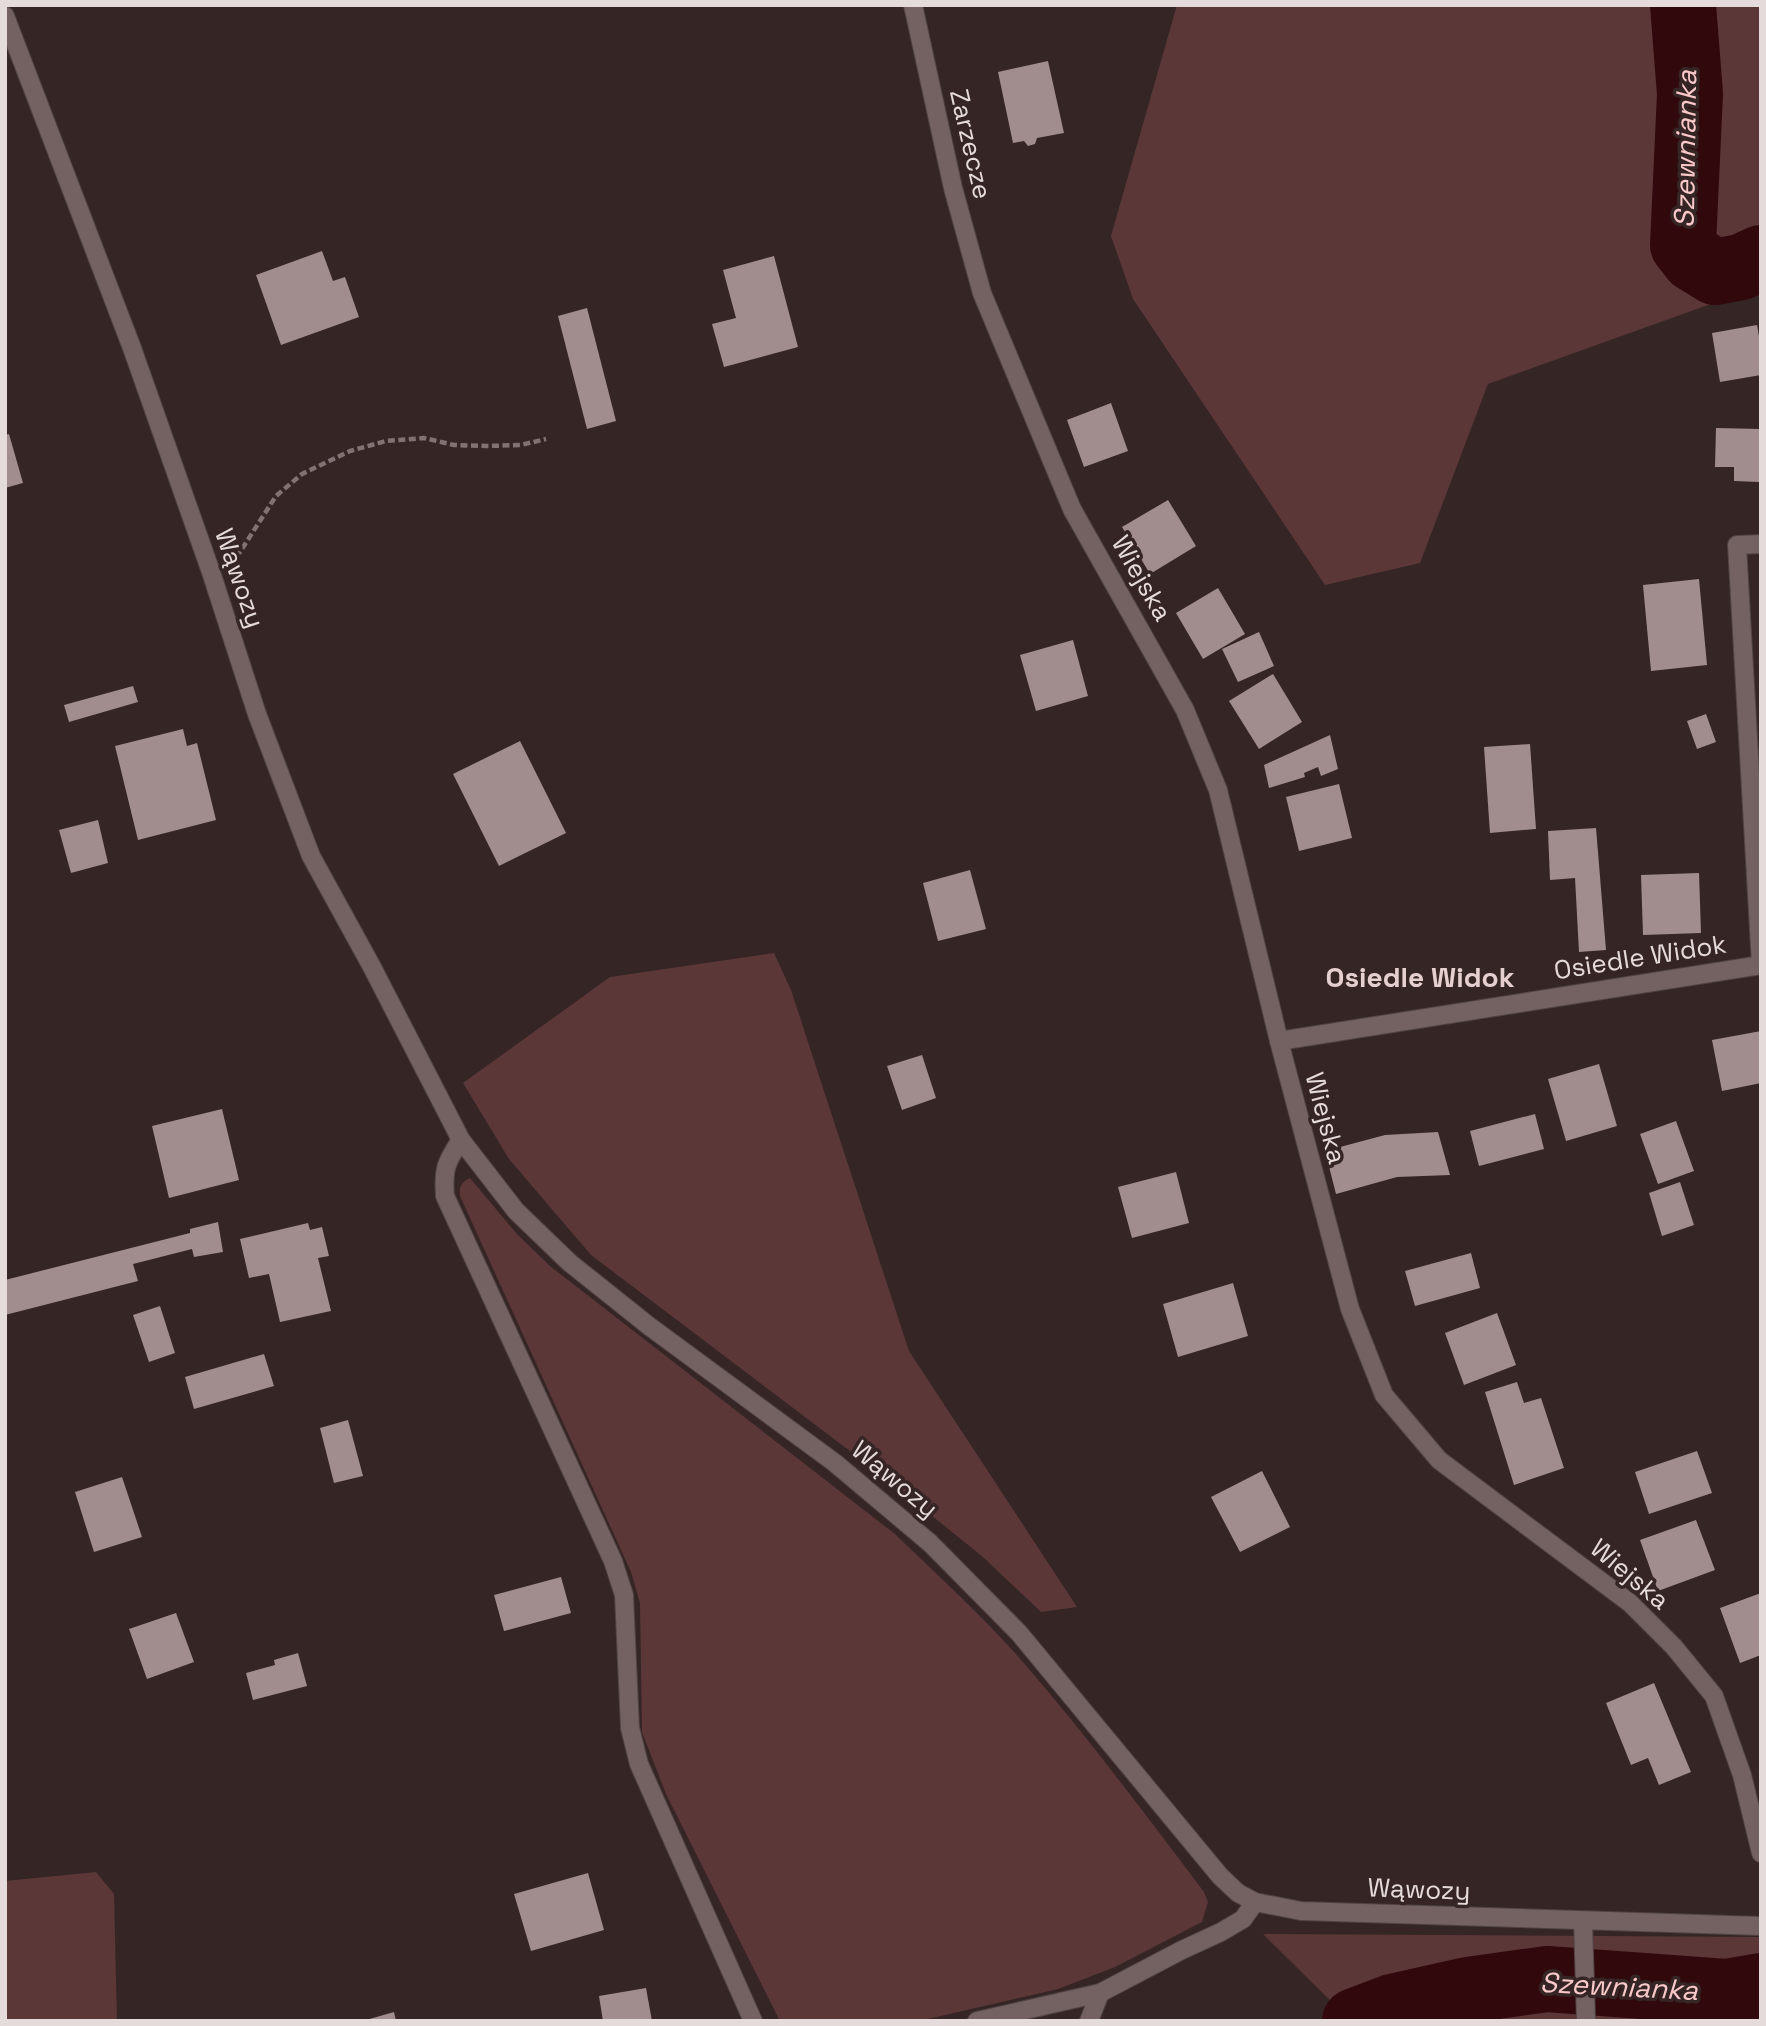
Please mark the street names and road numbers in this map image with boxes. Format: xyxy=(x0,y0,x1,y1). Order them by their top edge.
street label: Zarzecze xyxy=(942,86,1000,202)
street label: Wąwozy xyxy=(207,524,273,632)
street label: Wiejska xyxy=(1104,529,1180,627)
street label: Osiedle Widok xyxy=(1552,927,1728,987)
street label: Wiejska xyxy=(1298,1069,1355,1167)
street label: Wąwozy xyxy=(845,1433,945,1525)
street label: Wiejska xyxy=(1583,1531,1677,1617)
street label: Wąwozy xyxy=(1367,1870,1471,1908)

